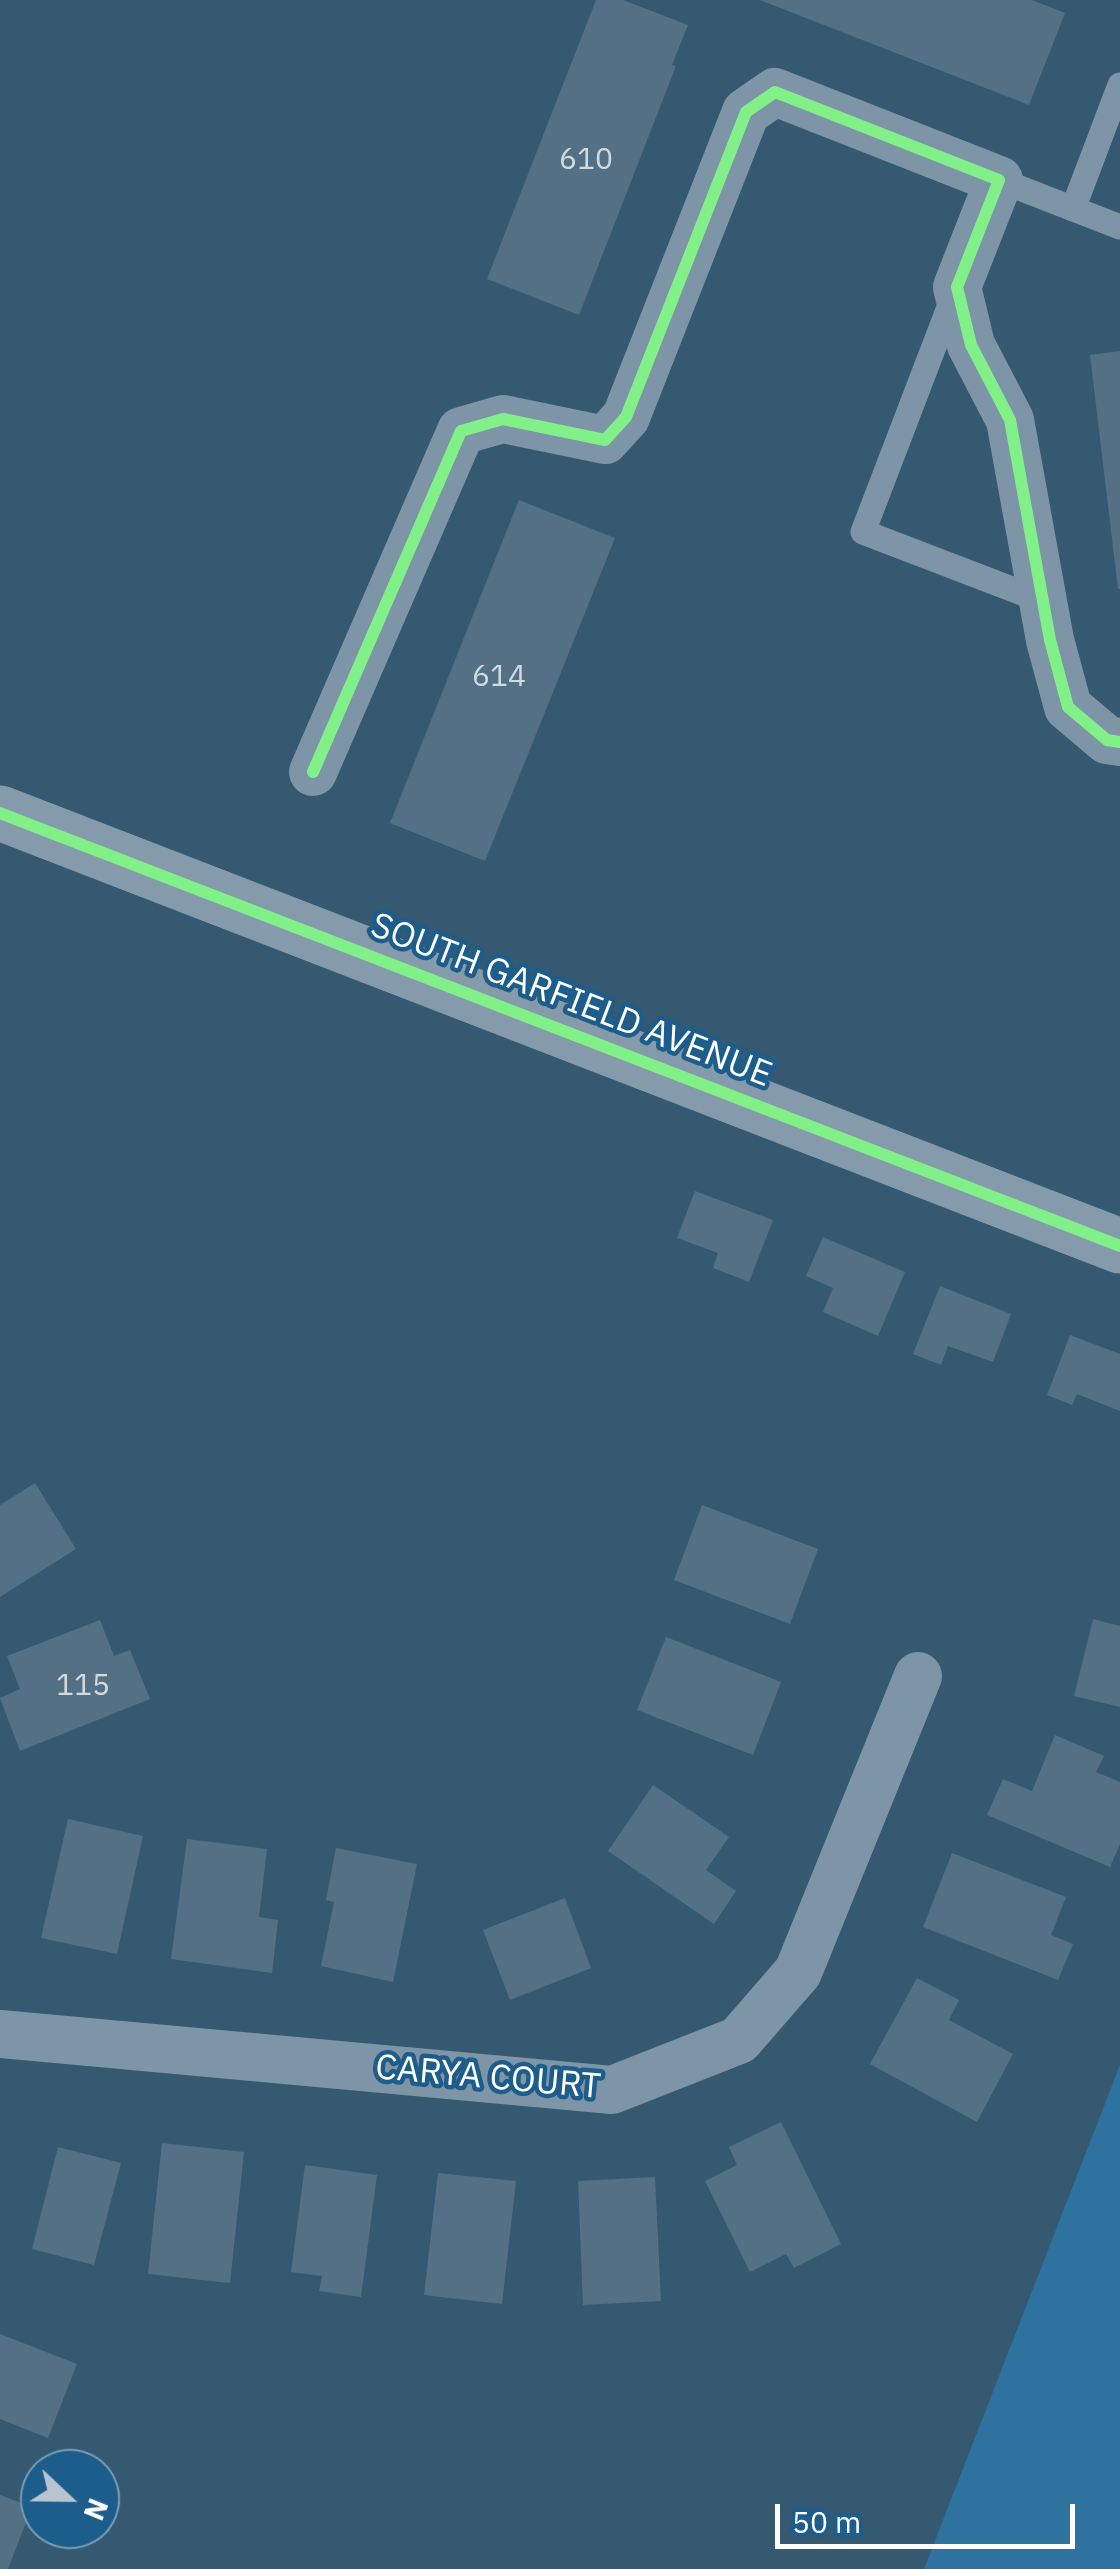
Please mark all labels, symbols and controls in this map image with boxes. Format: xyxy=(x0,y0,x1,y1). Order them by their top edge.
house number: 610 xyxy=(559,142,613,178)
house number: 614 xyxy=(472,659,526,695)
street label: SOUTH GARFIELD AVENUE xyxy=(365,905,777,1097)
house number: 115 xyxy=(56,1668,110,1704)
street label: CARYA COURT xyxy=(373,2047,603,2109)
north arrow xyxy=(20,2449,120,2549)
scale bar xyxy=(780,2484,1080,2546)
text: N xyxy=(75,2493,117,2526)
text: 50 m xyxy=(792,2502,861,2541)

